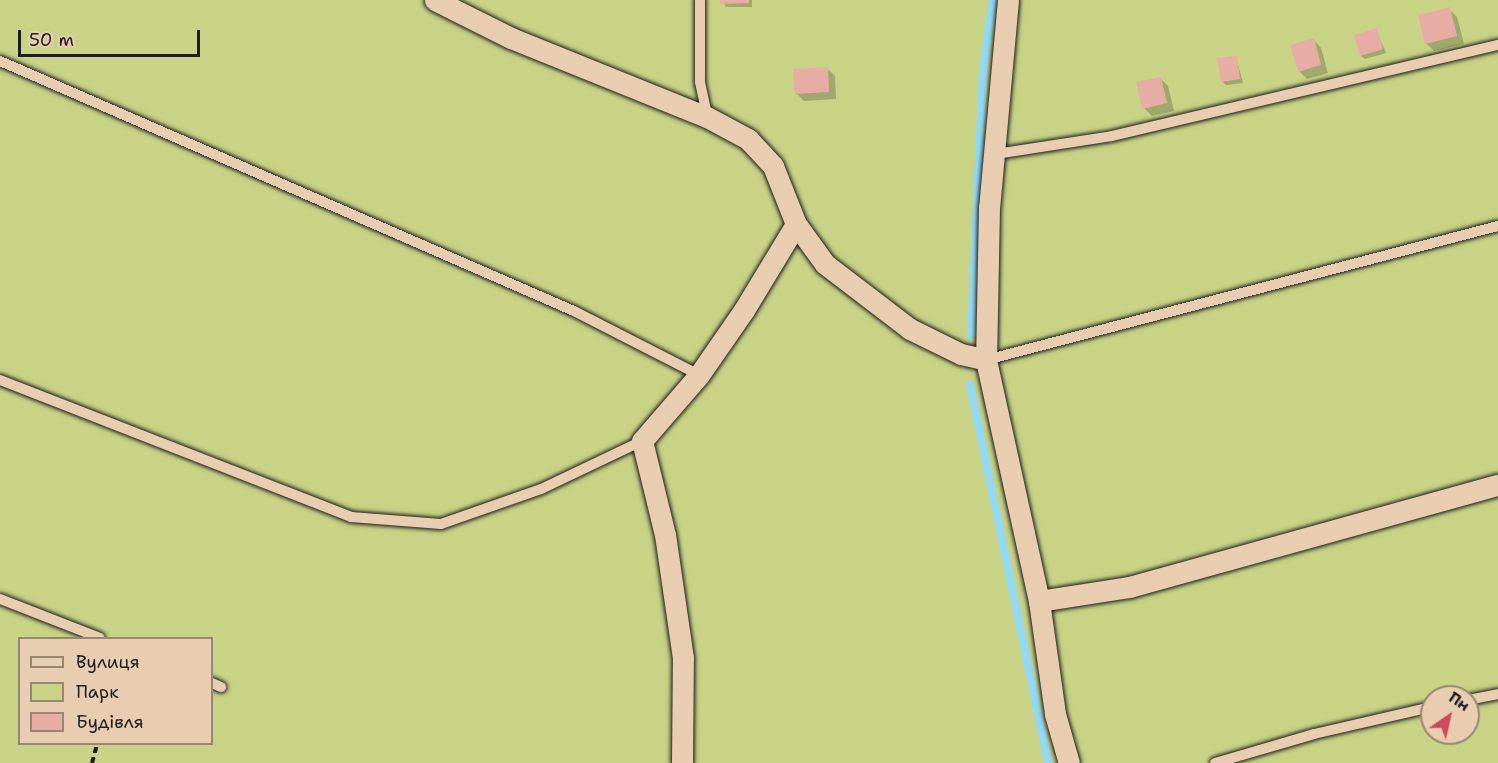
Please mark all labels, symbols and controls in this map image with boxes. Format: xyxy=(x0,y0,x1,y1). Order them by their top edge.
scale bar xyxy=(21,18,202,56)
text: 50 m xyxy=(29,28,74,52)
legend xyxy=(18,637,213,745)
text: Вулиця xyxy=(76,650,140,674)
text: Парк xyxy=(76,680,119,704)
north arrow xyxy=(1420,685,1480,745)
text: Пн xyxy=(1445,687,1474,716)
text: Будівля xyxy=(76,710,144,734)

